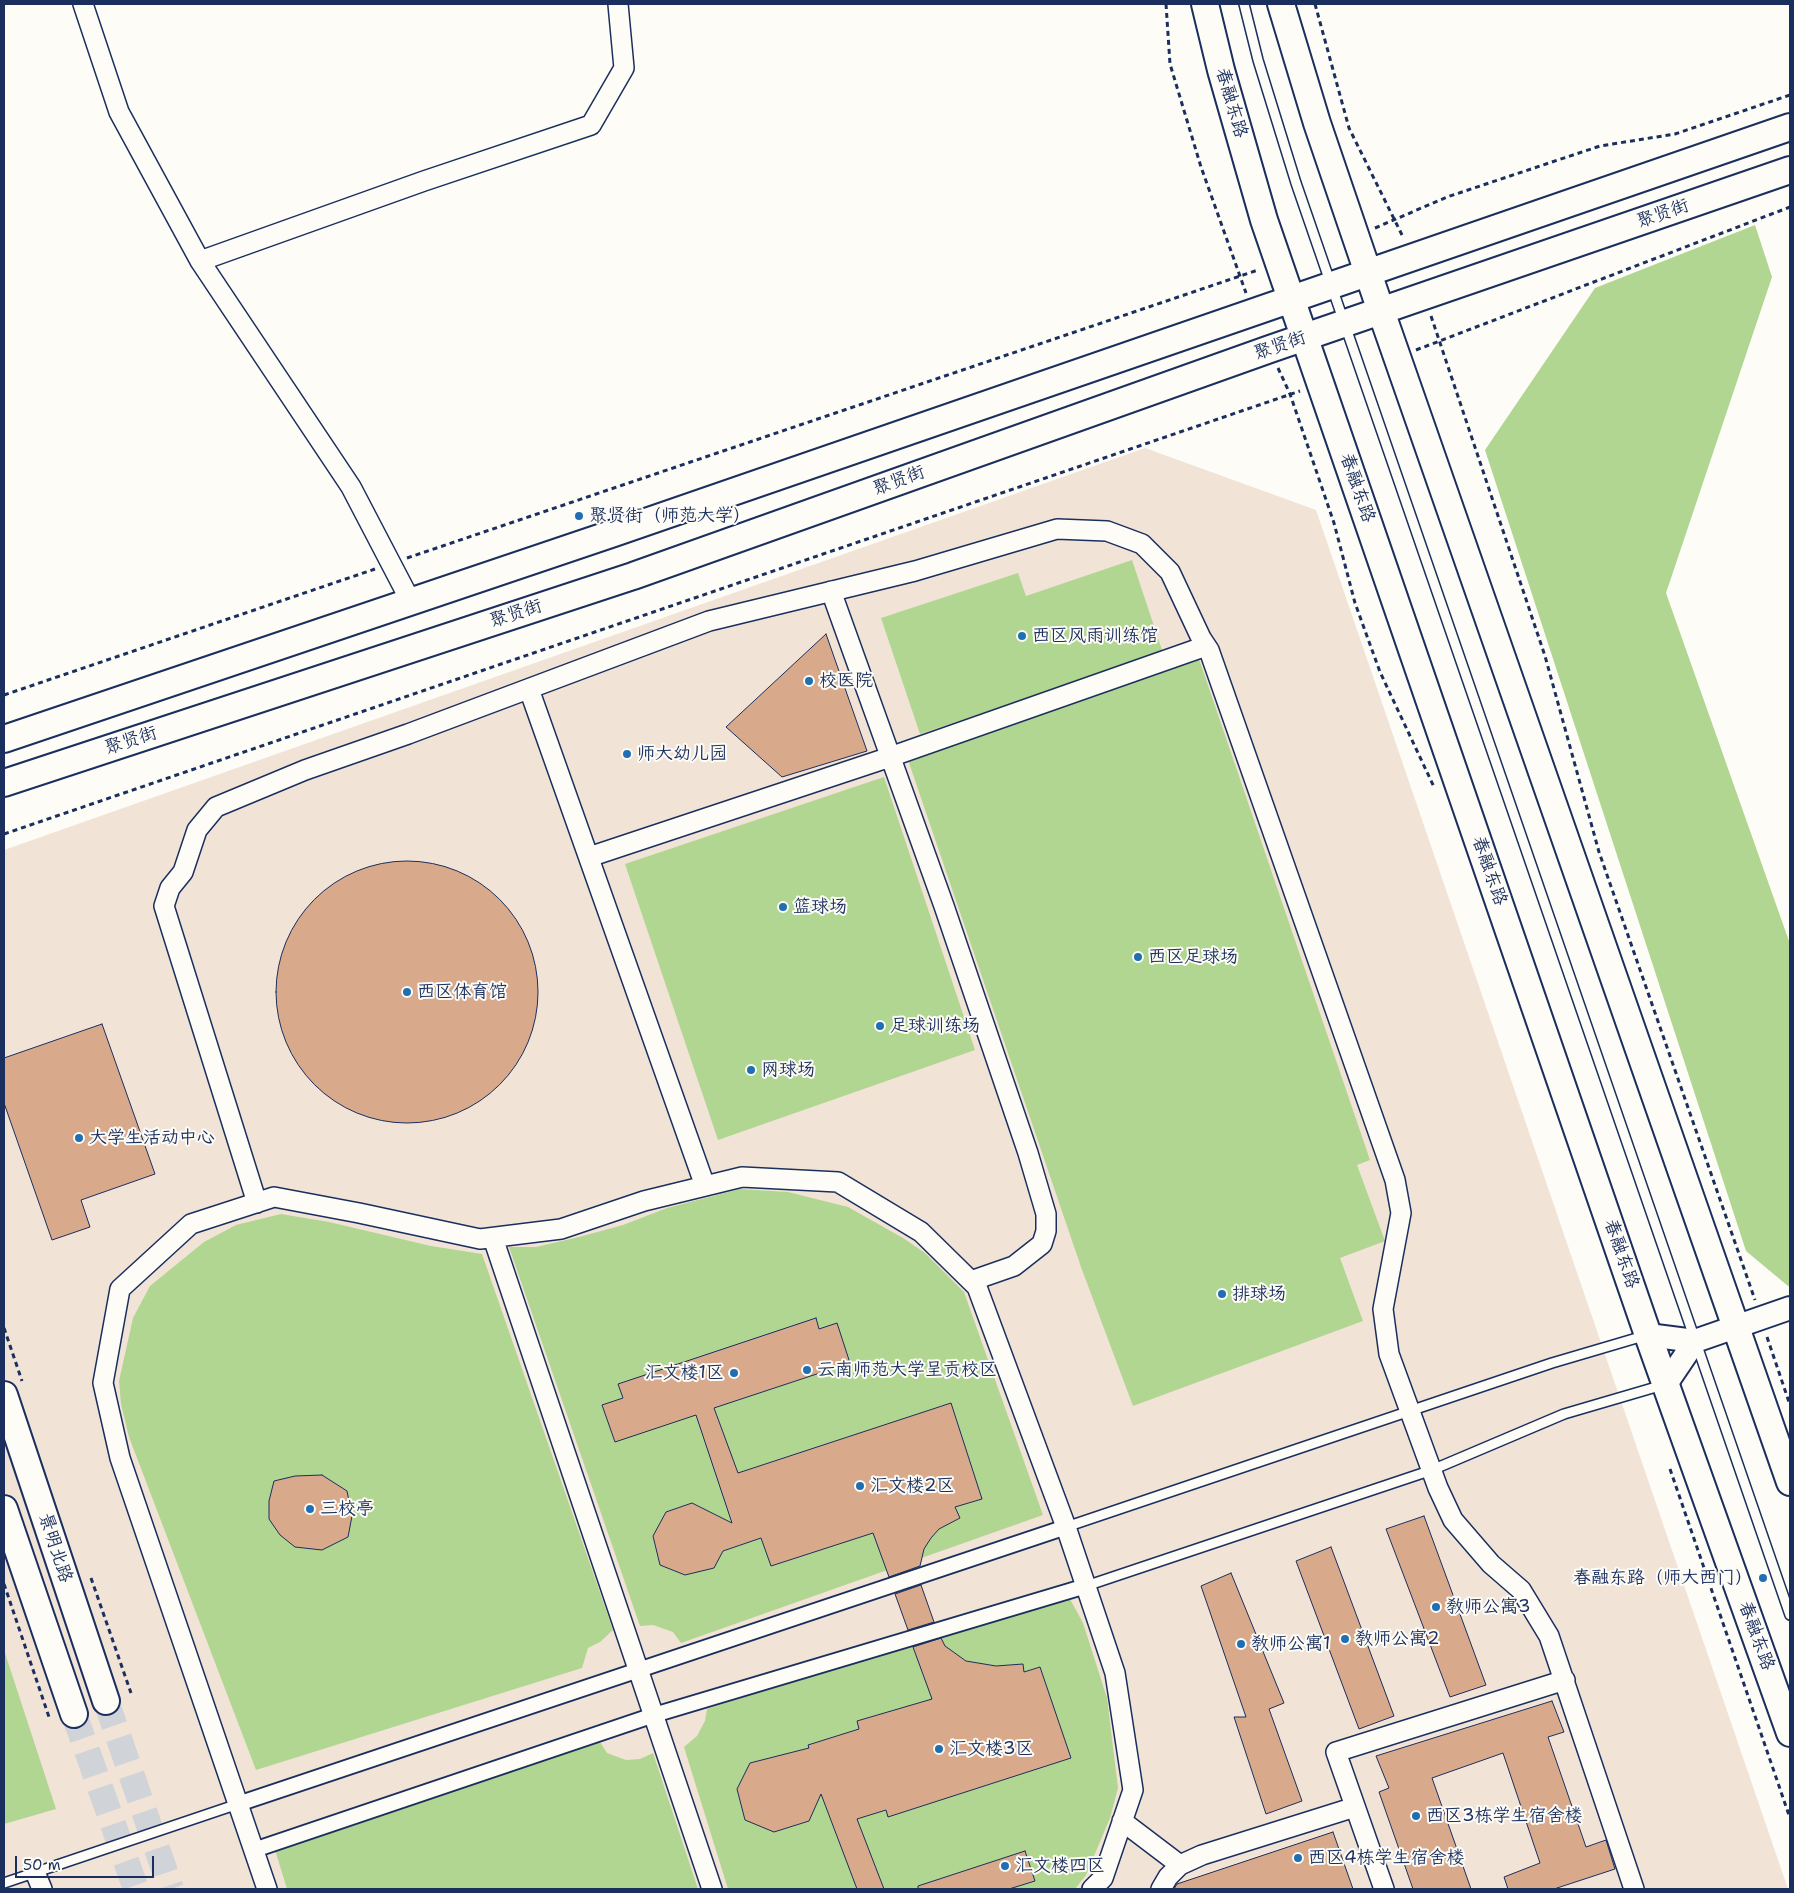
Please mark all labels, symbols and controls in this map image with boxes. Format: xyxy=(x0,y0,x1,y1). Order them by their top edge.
street label: 春融东路 xyxy=(1211,65,1251,141)
street label: 聚贤街 xyxy=(1634,195,1692,233)
street label: 聚贤街 xyxy=(1251,327,1309,365)
street label: 春融东路 xyxy=(1335,450,1379,526)
street label: 聚贤街 xyxy=(870,462,928,500)
place label: 聚贤街（师范大学） xyxy=(589,505,751,527)
marker: 聚贤街（师范大学） xyxy=(573,510,585,522)
street label: 聚贤街 xyxy=(487,595,545,633)
place label: 西区风雨训练馆 xyxy=(1032,625,1158,647)
marker: 西区风雨训练馆 xyxy=(1016,630,1028,642)
place label: 校医院 xyxy=(819,670,873,692)
marker: 校医院 xyxy=(803,675,815,687)
street label: 聚贤街 xyxy=(102,722,160,760)
place label: 师大幼儿园 xyxy=(637,743,727,765)
marker: 师大幼儿园 xyxy=(621,748,633,760)
street label: 春融东路 xyxy=(1467,833,1511,909)
place label: 篮球场 xyxy=(793,896,847,918)
marker: 篮球场 xyxy=(777,901,789,913)
place label: 西区足球场 xyxy=(1148,946,1238,968)
marker: 西区足球场 xyxy=(1132,951,1144,963)
place label: 西区体育馆 xyxy=(417,981,507,1003)
marker: 西区体育馆 xyxy=(401,986,413,998)
place label: 足球训练场 xyxy=(890,1015,980,1037)
marker: 足球训练场 xyxy=(874,1020,886,1032)
place label: 网球场 xyxy=(761,1059,815,1081)
marker: 网球场 xyxy=(745,1064,757,1076)
place label: 大学生活动中心 xyxy=(89,1127,215,1149)
marker: 大学生活动中心 xyxy=(73,1132,85,1144)
street label: 春融东路 xyxy=(1599,1216,1643,1292)
place label: 排球场 xyxy=(1232,1283,1286,1305)
marker: 排球场 xyxy=(1216,1288,1228,1300)
place label: 云南师范大学呈贡校区 xyxy=(817,1359,997,1381)
place label: 汇文楼1区 xyxy=(644,1362,724,1384)
marker: 云南师范大学呈贡校区 xyxy=(801,1364,813,1376)
marker: 汇文楼1区 xyxy=(728,1367,740,1379)
place label: 汇文楼2区 xyxy=(870,1475,955,1497)
marker: 汇文楼2区 xyxy=(854,1480,866,1492)
place label: 三校亭 xyxy=(320,1498,374,1520)
marker: 三校亭 xyxy=(304,1503,316,1515)
street label: 景明北路 xyxy=(34,1510,76,1586)
place label: 春融东路（师大西门） xyxy=(1573,1567,1753,1589)
marker: 春融东路（师大西门） xyxy=(1757,1572,1769,1584)
place label: 教师公寓3 xyxy=(1446,1596,1531,1618)
street label: 春融东路 xyxy=(1734,1598,1778,1674)
marker: 教师公寓3 xyxy=(1430,1601,1442,1613)
place label: 教师公寓2 xyxy=(1355,1628,1440,1650)
place label: 教师公寓1 xyxy=(1251,1633,1331,1655)
marker: 教师公寓2 xyxy=(1339,1633,1351,1645)
marker: 教师公寓1 xyxy=(1235,1638,1247,1650)
place label: 汇文楼3区 xyxy=(949,1738,1034,1760)
marker: 汇文楼3区 xyxy=(933,1743,945,1755)
place label: 西区3栋学生宿舍楼 xyxy=(1426,1805,1583,1827)
marker: 西区3栋学生宿舍楼 xyxy=(1410,1810,1422,1822)
scale bar xyxy=(18,1846,156,1878)
place label: 西区4栋学生宿舍楼 xyxy=(1308,1847,1465,1869)
marker: 西区4栋学生宿舍楼 xyxy=(1292,1852,1304,1864)
text: 50 m xyxy=(23,1855,61,1875)
place label: 汇文楼四区 xyxy=(1015,1855,1105,1877)
marker: 汇文楼四区 xyxy=(999,1860,1011,1872)

